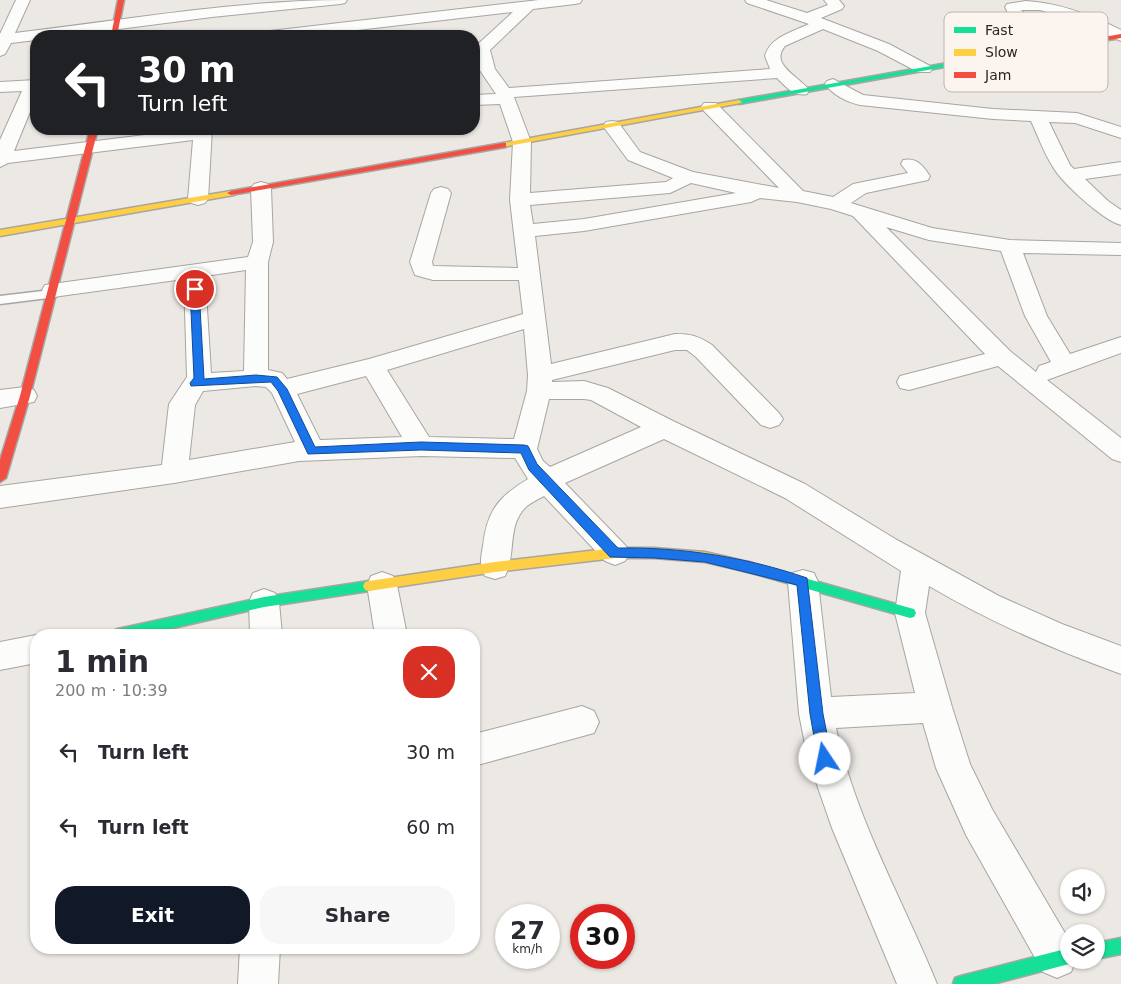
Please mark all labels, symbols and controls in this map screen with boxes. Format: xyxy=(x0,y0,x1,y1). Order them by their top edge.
legend xyxy=(944,12,1108,92)
text: Fast xyxy=(985,22,1014,38)
text: Slow xyxy=(985,44,1018,60)
icon: left xyxy=(55,50,120,115)
text: 30 m xyxy=(138,50,235,90)
text: Jam xyxy=(984,67,1011,83)
text: Turn left xyxy=(138,91,227,116)
pin xyxy=(174,268,216,310)
icon: arrive xyxy=(181,275,209,303)
text: 1 min xyxy=(55,644,149,679)
button: close xyxy=(403,646,455,698)
text: 200 m · 10:39 xyxy=(55,681,168,700)
position arrow xyxy=(798,732,850,784)
icon: left xyxy=(55,738,83,766)
text: Turn left xyxy=(98,741,189,763)
text: 30 m xyxy=(406,741,455,763)
icon: left xyxy=(55,813,83,841)
text: Turn left xyxy=(98,816,189,838)
text: 60 m xyxy=(406,816,455,838)
map controls xyxy=(1060,869,1105,969)
button: sound xyxy=(1060,869,1105,914)
button: Exit xyxy=(55,886,250,944)
button: Share xyxy=(260,886,455,944)
speed limit sign: 30 xyxy=(570,904,635,969)
text: 27 xyxy=(510,916,545,945)
button: layers xyxy=(1060,924,1105,969)
text: km/h xyxy=(512,942,543,956)

